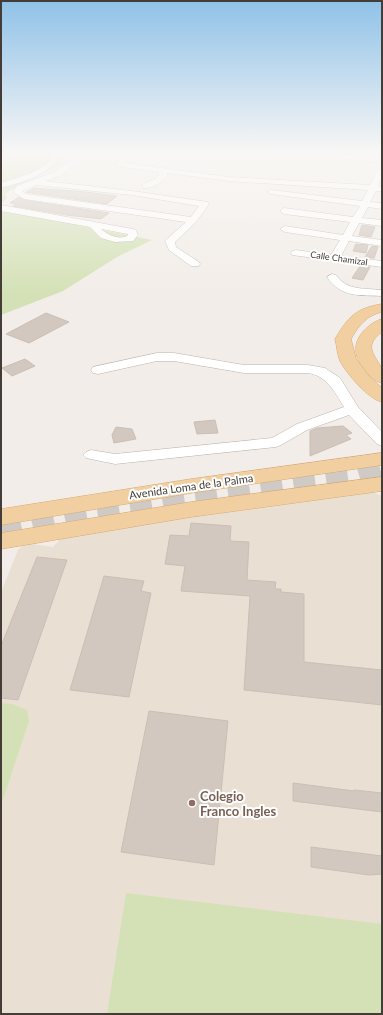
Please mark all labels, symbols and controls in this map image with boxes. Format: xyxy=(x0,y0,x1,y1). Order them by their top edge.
street label: Calle Chamizal xyxy=(310,249,368,267)
street label: Avenida Loma de la Palma xyxy=(128,471,254,501)
place label: Colegio Franco Ingles xyxy=(200,788,276,819)
marker: Colegio Franco Ingles xyxy=(187,798,197,808)

